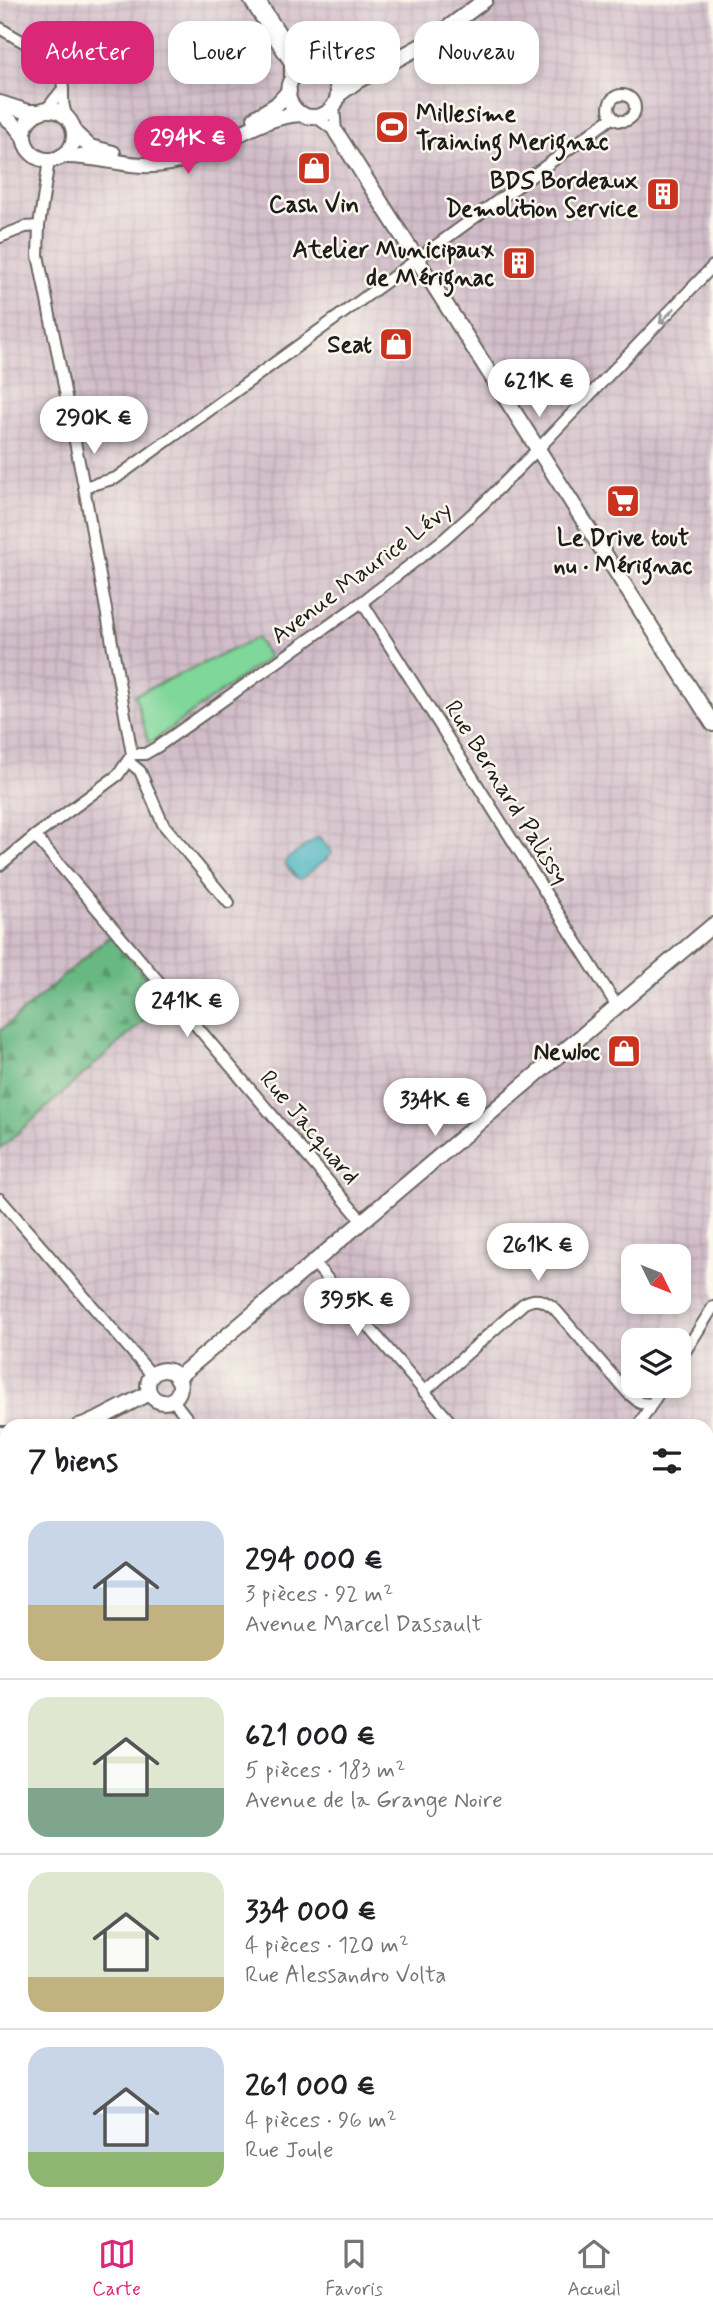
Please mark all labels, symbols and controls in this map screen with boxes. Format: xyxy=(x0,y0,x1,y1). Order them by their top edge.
chip: Acheter xyxy=(21,21,154,84)
chip: Louer xyxy=(168,21,271,84)
chip: Filtres xyxy=(285,21,400,84)
chip: Nouveau xyxy=(414,21,539,84)
place label: Millesime Training Merignac xyxy=(416,99,609,161)
sports icon: Millesime Training Merignac xyxy=(373,108,411,146)
pin: 294K € xyxy=(131,116,245,176)
text: 294K € xyxy=(150,124,226,154)
shop icon: Cash Vin xyxy=(295,149,333,187)
place label: BDS Bordeaux Demolition Service xyxy=(446,166,638,225)
building icon: BDS Bordeaux Demolition Service xyxy=(644,175,682,213)
place label: Cash Vin xyxy=(269,190,359,221)
place label: Atelier Municipaux de Mérignac xyxy=(293,235,495,297)
building icon: Atelier Municipaux de Mérignac xyxy=(500,244,538,282)
one-way arrow xyxy=(658,307,675,324)
shop icon: Seat xyxy=(377,325,415,363)
place label: Seat xyxy=(327,330,372,361)
pin: 621K € xyxy=(482,360,596,419)
text: 621K € xyxy=(504,367,574,397)
pin: 290K € xyxy=(37,396,151,456)
text: 290K € xyxy=(56,404,132,434)
supermarket icon: Le Drive tout nu · Mérignac xyxy=(604,482,642,520)
street label: Avenue Maurice Lévy xyxy=(265,495,459,652)
place label: Le Drive tout nu · Mérignac xyxy=(554,523,693,585)
street label: Rue Bernard Palissy xyxy=(436,695,575,891)
pin: 241K € xyxy=(130,979,244,1039)
text: 241K € xyxy=(151,987,223,1017)
shop icon: Newloc xyxy=(605,1032,643,1070)
place label: Newloc xyxy=(533,1037,600,1068)
street label: Rue Jacquard xyxy=(252,1064,366,1192)
pin: 334K € xyxy=(378,1078,492,1138)
text: 334K € xyxy=(399,1086,471,1116)
pin: 261K € xyxy=(481,1224,595,1283)
text: 261K € xyxy=(503,1231,573,1261)
north arrow xyxy=(621,1244,691,1314)
map controls xyxy=(621,1244,691,1398)
pin: 395K € xyxy=(300,1278,414,1338)
text: 395K € xyxy=(320,1286,394,1316)
button: layers xyxy=(621,1328,691,1398)
text: 7 biens xyxy=(28,1442,118,1481)
icon: filters xyxy=(648,1442,686,1480)
text: 294 000 € xyxy=(245,1541,383,1580)
icon: home xyxy=(84,1549,168,1633)
text: 3 pièces · 92 m² xyxy=(245,1580,393,1610)
text: Avenue Marcel Dassault xyxy=(245,1610,482,1640)
text: 621 000 € xyxy=(245,1717,376,1756)
icon: home xyxy=(84,1725,168,1809)
text: 5 pièces · 183 m² xyxy=(245,1756,405,1786)
text: Avenue de la Grange Noire xyxy=(245,1786,503,1816)
text: 334 000 € xyxy=(245,1892,377,1931)
icon: home xyxy=(84,1900,168,1984)
text: 4 pièces · 120 m² xyxy=(245,1931,409,1961)
text: Rue Alessandro Volta xyxy=(245,1961,447,1991)
text: 261 000 € xyxy=(245,2067,376,2106)
icon: home xyxy=(84,2075,168,2159)
text: 4 pièces · 96 m² xyxy=(245,2106,397,2136)
text: Rue Joule xyxy=(245,2136,334,2166)
tab: Carte xyxy=(92,2235,141,2302)
tab: Favoris xyxy=(325,2235,383,2302)
tab: Accueil xyxy=(567,2235,621,2302)

